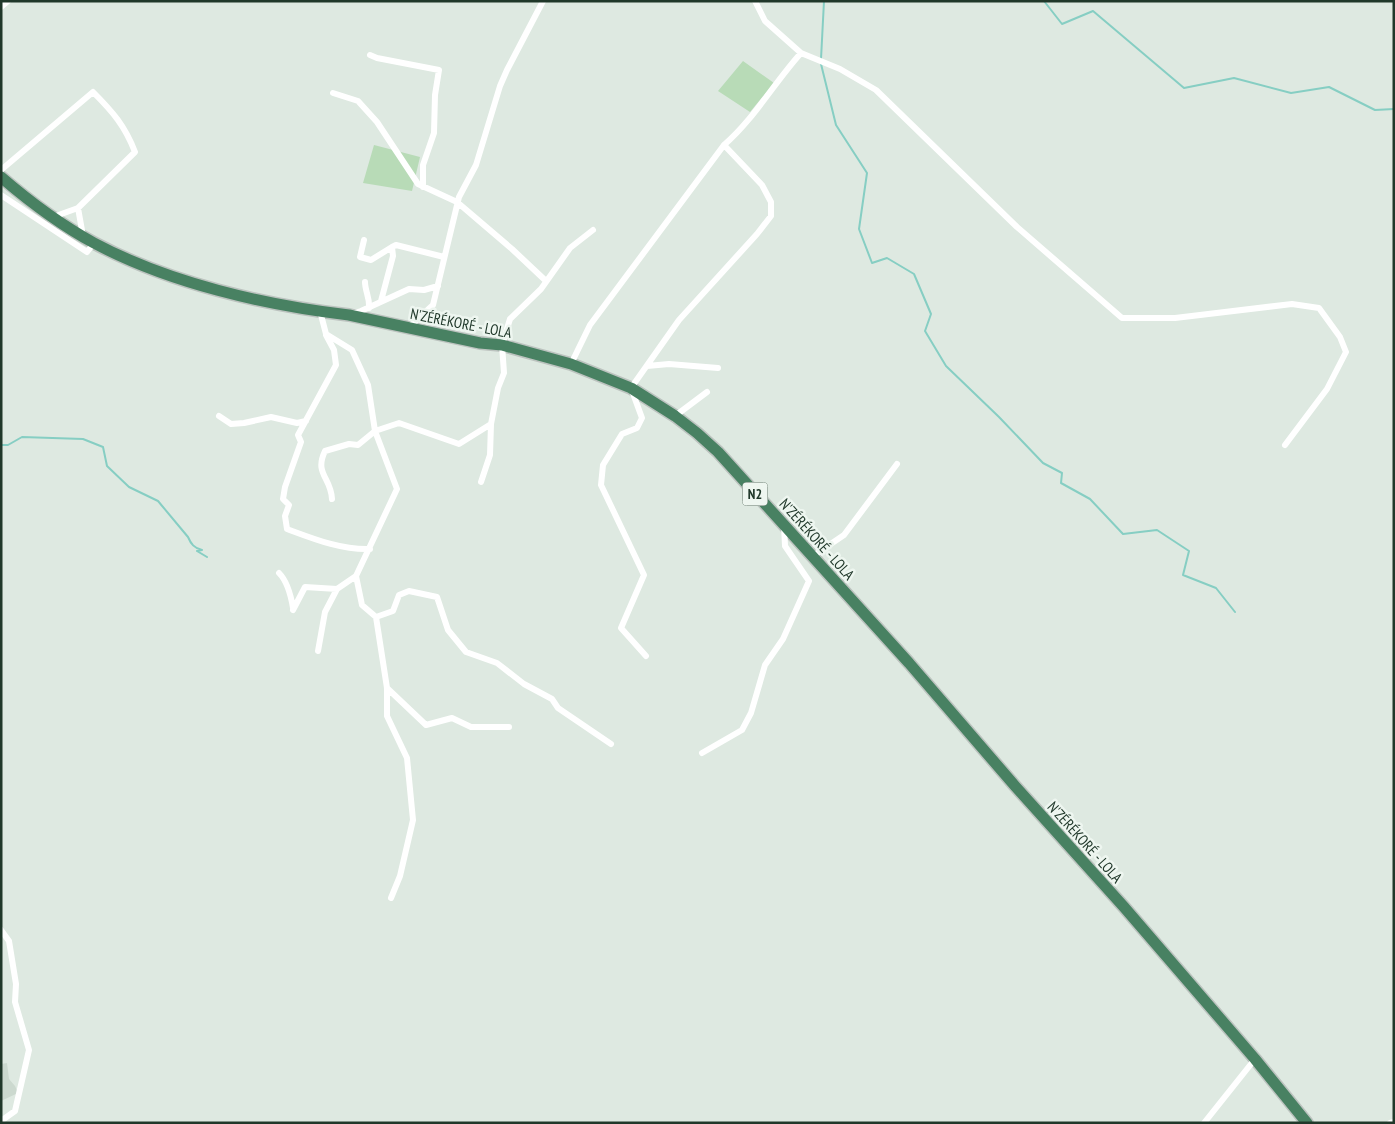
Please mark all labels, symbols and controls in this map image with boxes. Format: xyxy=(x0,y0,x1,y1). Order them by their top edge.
street label: N'ZÉRÉKORÉ - LOLA xyxy=(409,304,514,342)
road number: N2 xyxy=(742,482,768,506)
street label: N'ZÉRÉKORÉ - LOLA xyxy=(775,494,859,584)
street label: N'ZÉRÉKORÉ - LOLA xyxy=(1043,797,1127,887)

